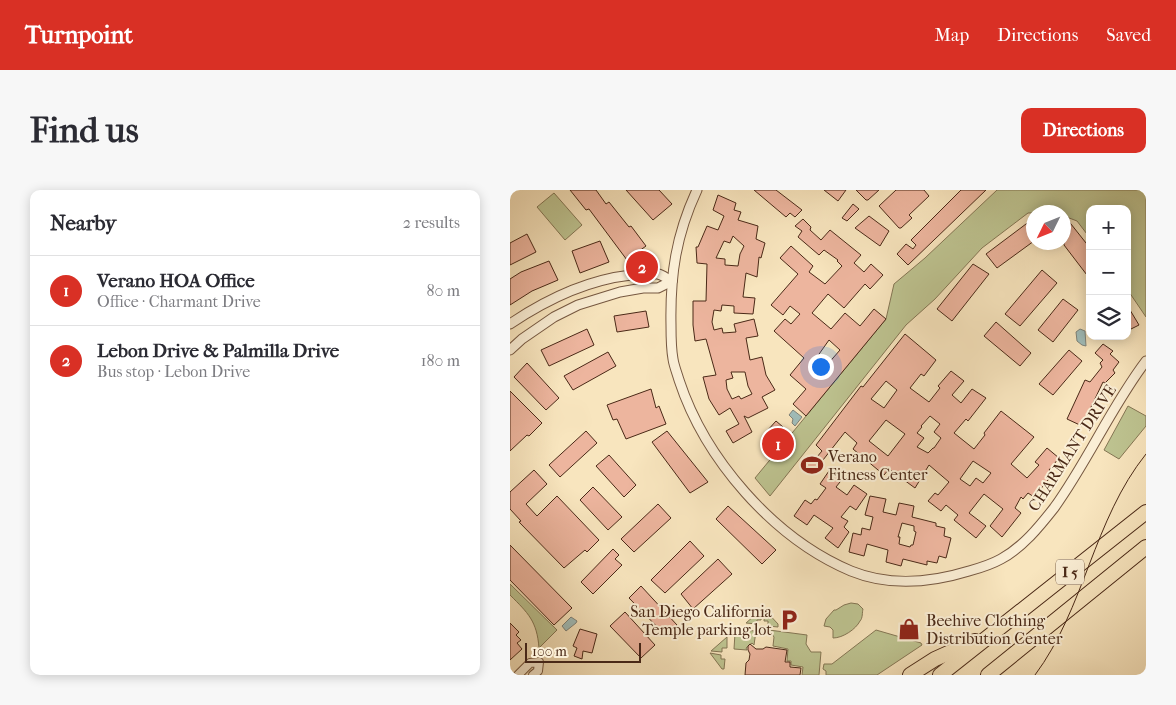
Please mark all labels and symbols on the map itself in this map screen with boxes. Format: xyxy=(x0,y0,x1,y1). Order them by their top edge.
north arrow xyxy=(1026,205,1071,250)
pin: 2 xyxy=(626,248,658,286)
your location xyxy=(808,354,834,380)
street label: CHARMANT DRIVE xyxy=(1024,381,1120,515)
pin: 1 xyxy=(762,425,794,463)
place label: Verano Fitness Center xyxy=(827,447,928,484)
sports icon: Verano Fitness Center xyxy=(799,452,825,478)
road number: I 5 xyxy=(1056,560,1084,584)
place label: San Diego California Temple parking lot xyxy=(630,602,773,639)
parking icon: San Diego California Temple parking lot xyxy=(776,607,802,633)
place label: Beehive Clothing Distribution Center xyxy=(926,611,1063,648)
shop icon: Beehive Clothing Distribution Center xyxy=(896,616,922,642)
scale bar xyxy=(525,640,641,663)

